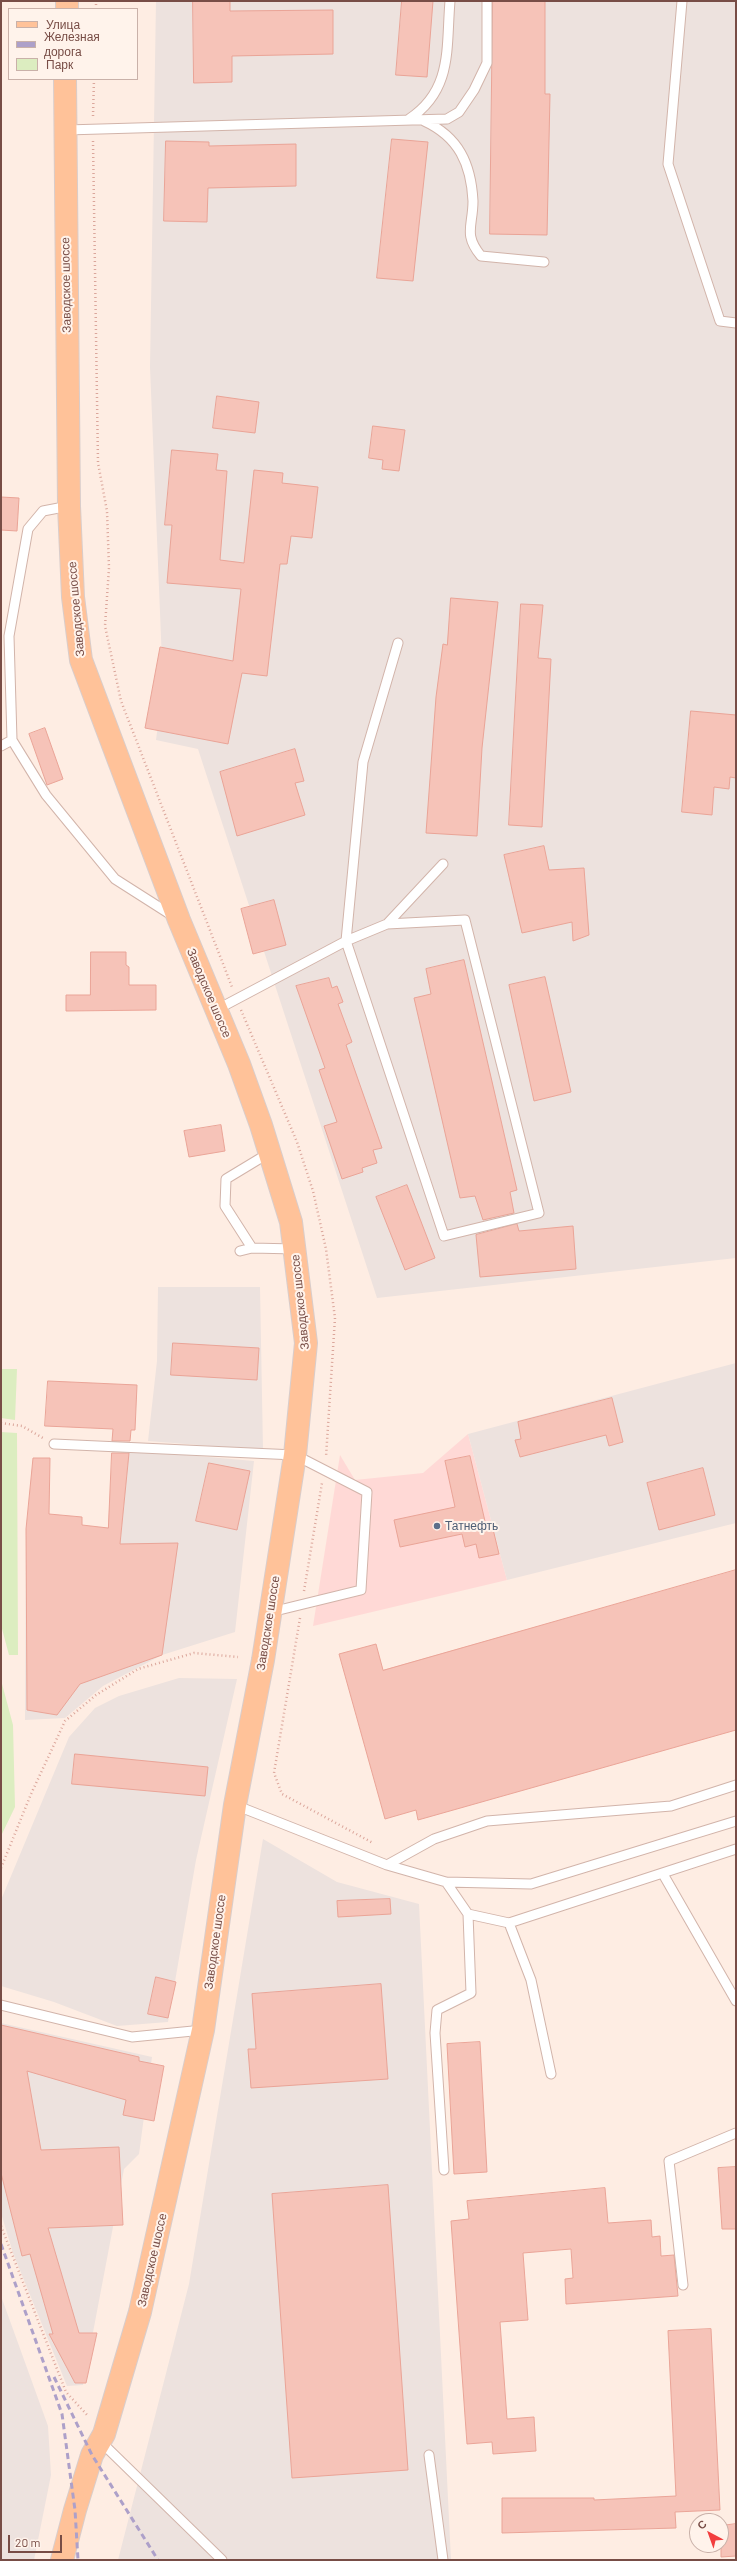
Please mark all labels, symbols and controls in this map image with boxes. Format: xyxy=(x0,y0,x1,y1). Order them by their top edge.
legend xyxy=(8,8,138,80)
text: Улица xyxy=(46,17,80,31)
text: Железная дорога xyxy=(44,29,100,58)
text: Парк xyxy=(46,57,73,71)
street label: Заводское шоссе xyxy=(58,237,74,333)
street label: Заводское шоссе xyxy=(65,561,87,657)
street label: Заводское шоссе xyxy=(184,946,234,1040)
street label: Заводское шоссе xyxy=(288,1254,312,1350)
place label: Татнефть xyxy=(445,1519,498,1533)
marker: Татнефть xyxy=(432,1521,442,1531)
street label: Заводское шоссе xyxy=(253,1575,283,1671)
street label: Заводское шоссе xyxy=(201,1894,229,1990)
street label: Заводское шоссе xyxy=(134,2212,170,2308)
north arrow xyxy=(689,2513,729,2553)
text: С xyxy=(694,2517,709,2532)
scale bar xyxy=(10,2527,64,2553)
text: 20 m xyxy=(15,2535,41,2549)

